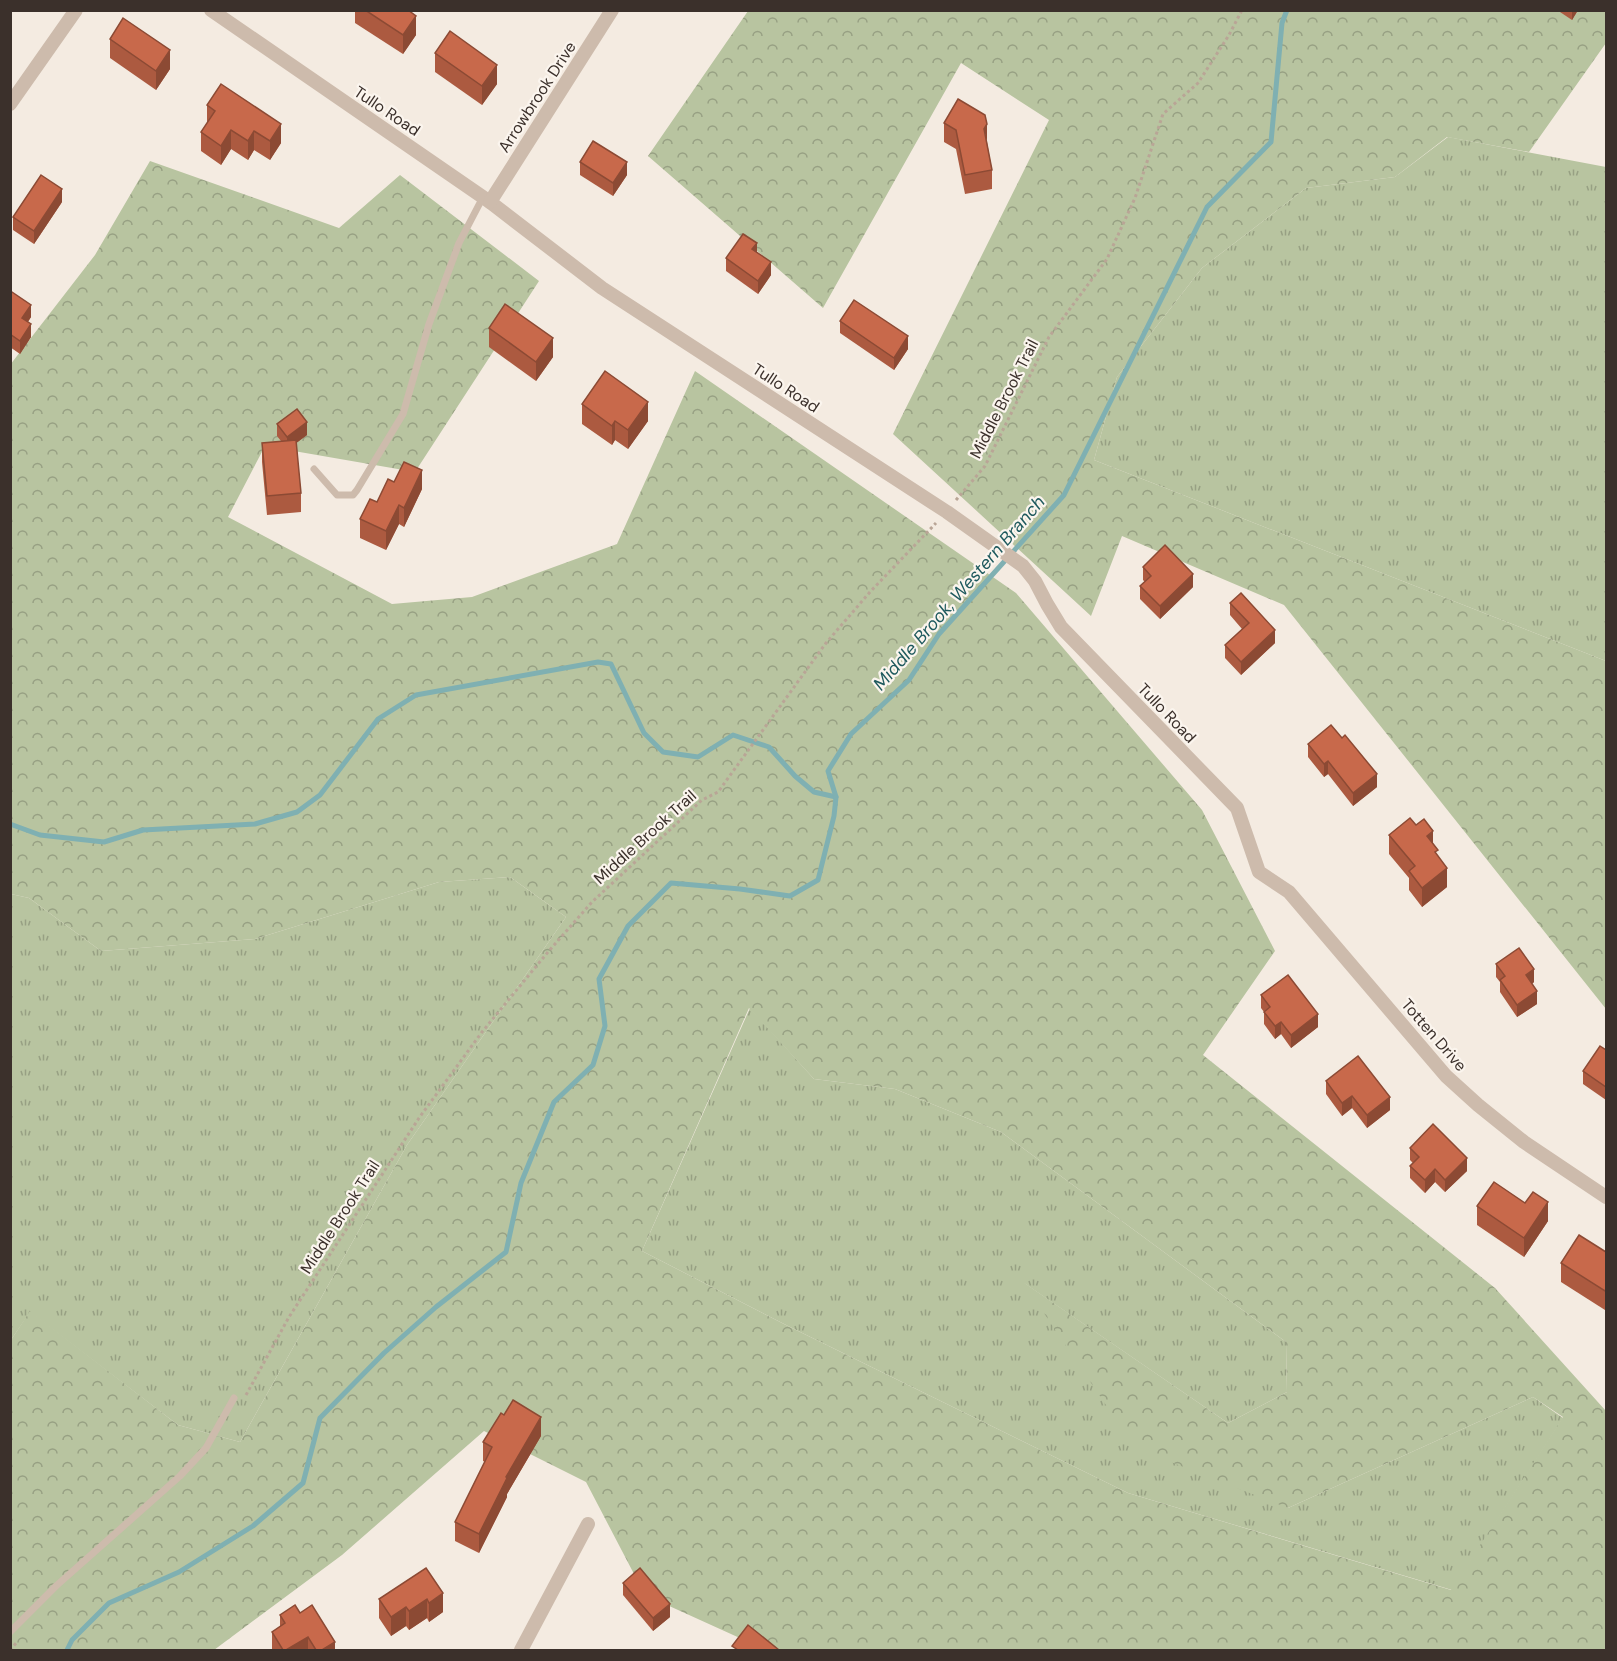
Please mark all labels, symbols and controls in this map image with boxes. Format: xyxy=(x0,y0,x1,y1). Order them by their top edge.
street label: Arrowbrook Drive xyxy=(493,37,581,157)
street label: Tullo Road xyxy=(350,81,424,141)
street label: Middle Brook Trail xyxy=(965,336,1043,462)
street label: Tullo Road xyxy=(749,359,823,417)
water label: Middle Brook, Western Branch xyxy=(868,491,1050,695)
street label: Tullo Road xyxy=(1133,679,1201,747)
street label: Middle Brook Trail xyxy=(589,785,701,889)
street label: Totten Drive xyxy=(1397,994,1471,1076)
street label: Middle Brook Trail xyxy=(296,1156,384,1278)

